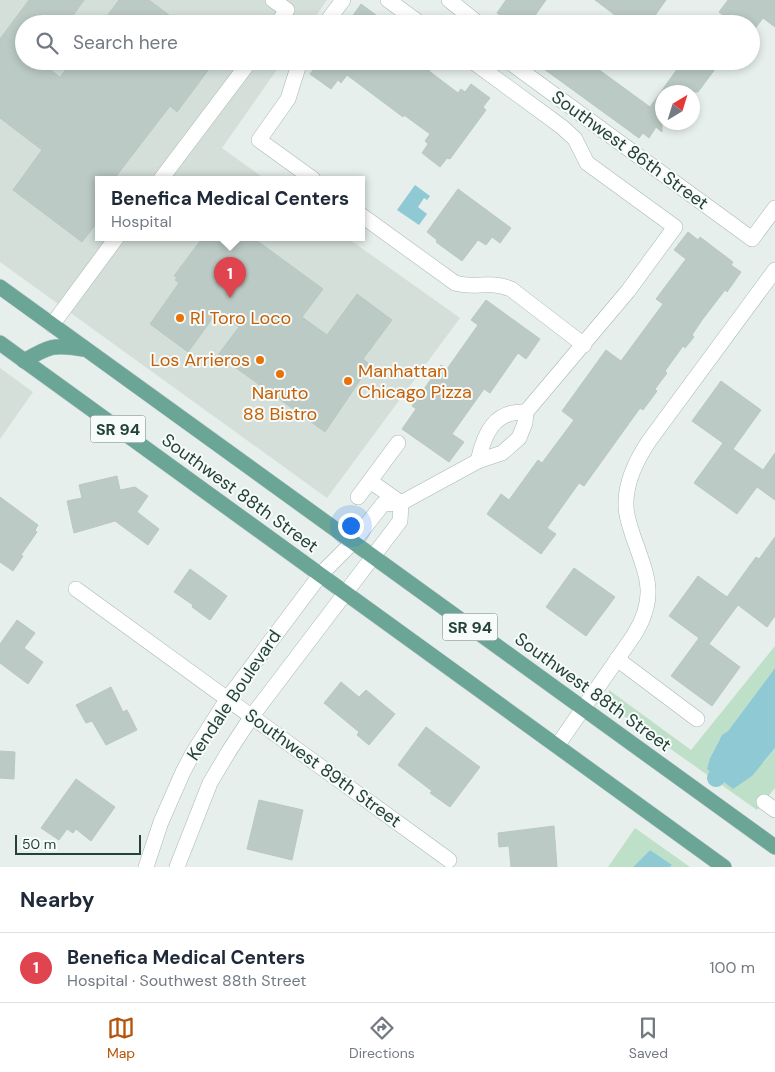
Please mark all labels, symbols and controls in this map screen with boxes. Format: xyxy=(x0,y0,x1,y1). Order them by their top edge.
search box xyxy=(15,15,760,70)
icon: search xyxy=(33,29,61,57)
text: Search here xyxy=(73,30,178,55)
street label: Southwest 86th Street xyxy=(547,85,713,215)
north arrow xyxy=(655,85,700,130)
popup xyxy=(95,176,365,241)
text: Benefica Medical Centers xyxy=(111,186,349,211)
text: Hospital xyxy=(111,211,172,232)
pin: 1 xyxy=(214,257,246,298)
place label: Rl Toro Loco xyxy=(190,306,291,330)
marker: Rl Toro Loco xyxy=(174,312,186,324)
place label: Los Arrieros xyxy=(151,348,250,372)
marker: Los Arrieros xyxy=(254,354,266,366)
place label: Manhattan Chicago Pizza xyxy=(358,359,472,404)
marker: Naruto 88 Bistro xyxy=(274,368,286,380)
marker: Manhattan Chicago Pizza xyxy=(342,375,354,387)
place label: Naruto 88 Bistro xyxy=(243,381,317,426)
road number: SR 94 xyxy=(90,416,146,442)
street label: Southwest 88th Street xyxy=(157,428,323,558)
your location xyxy=(338,513,364,539)
road number: SR 94 xyxy=(442,614,498,640)
street label: Kendale Boulevard xyxy=(181,625,287,765)
street label: Southwest 88th Street xyxy=(510,627,676,757)
street label: Southwest 89th Street xyxy=(240,703,406,833)
scale bar xyxy=(15,832,141,855)
text: 50 m xyxy=(22,835,56,853)
text: Nearby xyxy=(20,886,94,914)
text: Benefica Medical Centers xyxy=(67,945,305,970)
text: 1 xyxy=(33,957,39,978)
text: 100 m xyxy=(710,957,755,978)
text: Hospital · Southwest 88th Street xyxy=(67,970,307,991)
tab: Map xyxy=(107,1014,135,1062)
tab: Directions xyxy=(349,1014,415,1062)
tab: Saved xyxy=(629,1014,668,1062)

